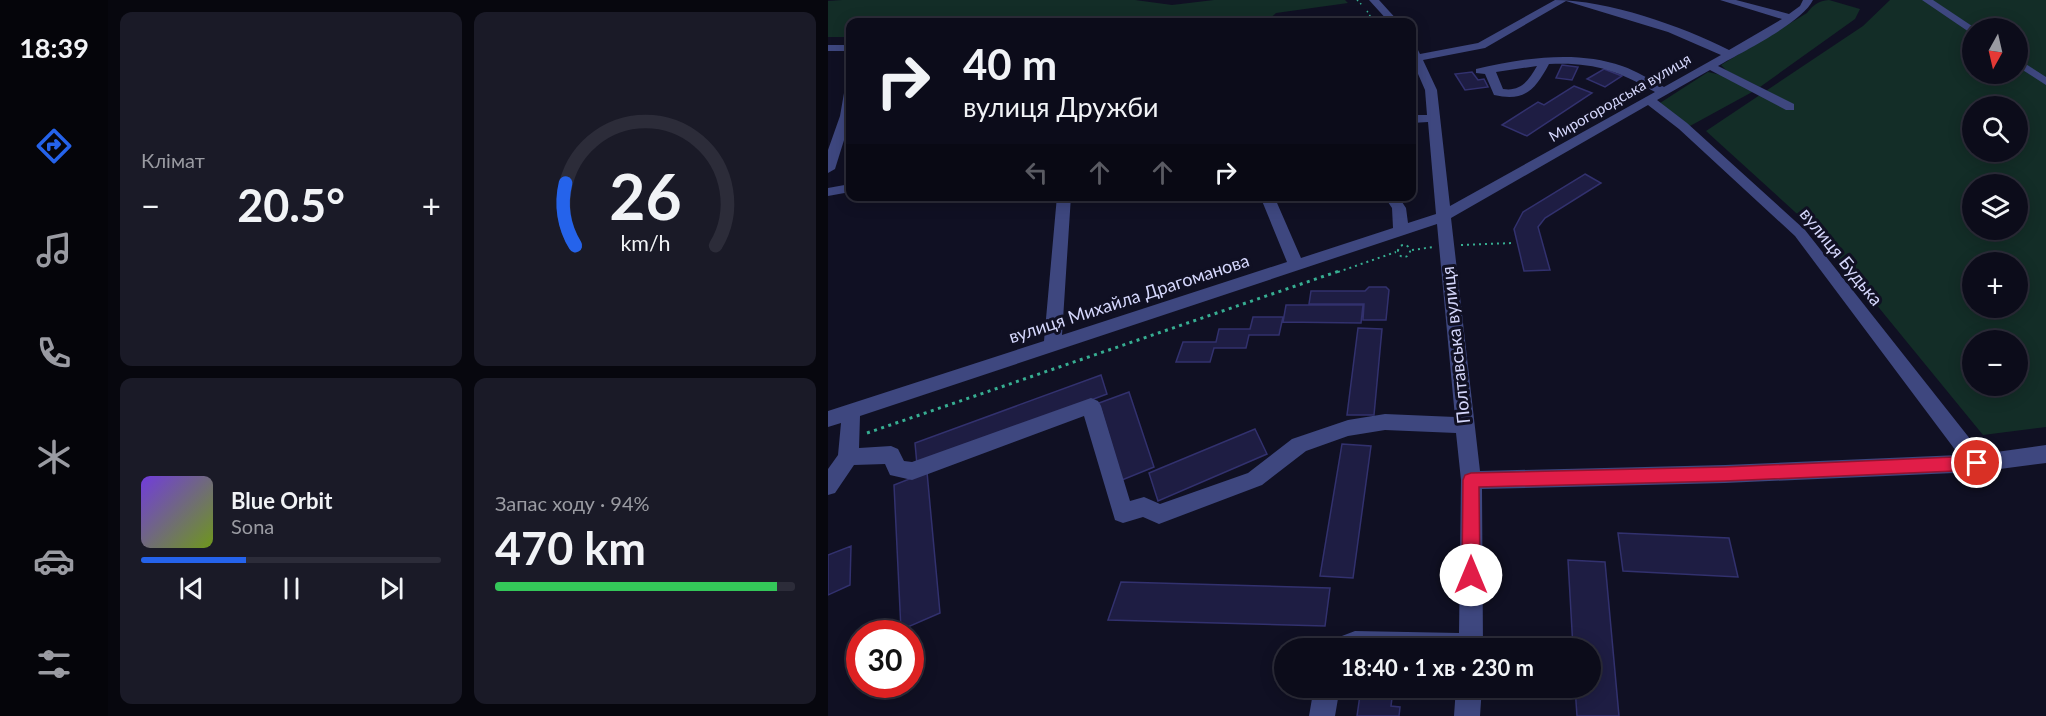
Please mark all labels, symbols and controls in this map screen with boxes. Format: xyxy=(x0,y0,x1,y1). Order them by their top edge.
north arrow xyxy=(1962,18,2028,84)
map controls xyxy=(1962,18,2028,396)
text: 18:39 xyxy=(19,31,89,64)
text: 40 m xyxy=(963,39,1057,89)
icon: right xyxy=(864,42,942,120)
street label: Мирогородська вулиця xyxy=(1545,49,1694,145)
text: вулиця Дружби xyxy=(963,90,1159,123)
button: search xyxy=(1962,96,2028,162)
icon: directions xyxy=(33,125,75,167)
text: Клімат xyxy=(141,148,205,172)
icon: left xyxy=(1020,156,1053,189)
icon: ahead xyxy=(1083,156,1116,189)
icon: ahead xyxy=(1146,156,1179,189)
icon: right xyxy=(1209,156,1242,189)
text: 26 xyxy=(609,158,681,233)
button: layers xyxy=(1962,174,2028,240)
text: 20.5° xyxy=(237,178,345,232)
text: − xyxy=(141,185,160,225)
text: + xyxy=(422,185,441,225)
street label: вулиця Будька xyxy=(1796,203,1888,310)
icon: music xyxy=(33,229,75,271)
text: km/h xyxy=(620,230,670,256)
street label: вулиця Михайла Драгоманова xyxy=(1006,249,1252,347)
button: + xyxy=(1962,252,2028,318)
street label: Полтавська вулиця xyxy=(1436,265,1474,425)
button: − xyxy=(1962,330,2028,396)
icon: phone xyxy=(33,332,75,374)
icon: climate xyxy=(33,436,75,478)
pin xyxy=(1951,437,2002,488)
icon: arrive xyxy=(1960,446,1993,479)
text: Blue Orbit xyxy=(231,487,332,514)
text: Запас ходу · 94% xyxy=(495,491,650,515)
text: Sona xyxy=(231,514,274,538)
text: 470 km xyxy=(495,521,646,575)
icon: car xyxy=(33,540,75,582)
position arrow xyxy=(1439,543,1503,607)
icon: previous xyxy=(175,572,208,605)
icon: pause xyxy=(275,572,308,605)
icon: next xyxy=(375,572,408,605)
speed limit sign: 30 xyxy=(846,620,924,698)
icon: filters xyxy=(33,643,75,685)
text: 18:40 · 1 хв · 230 m xyxy=(1341,654,1534,681)

